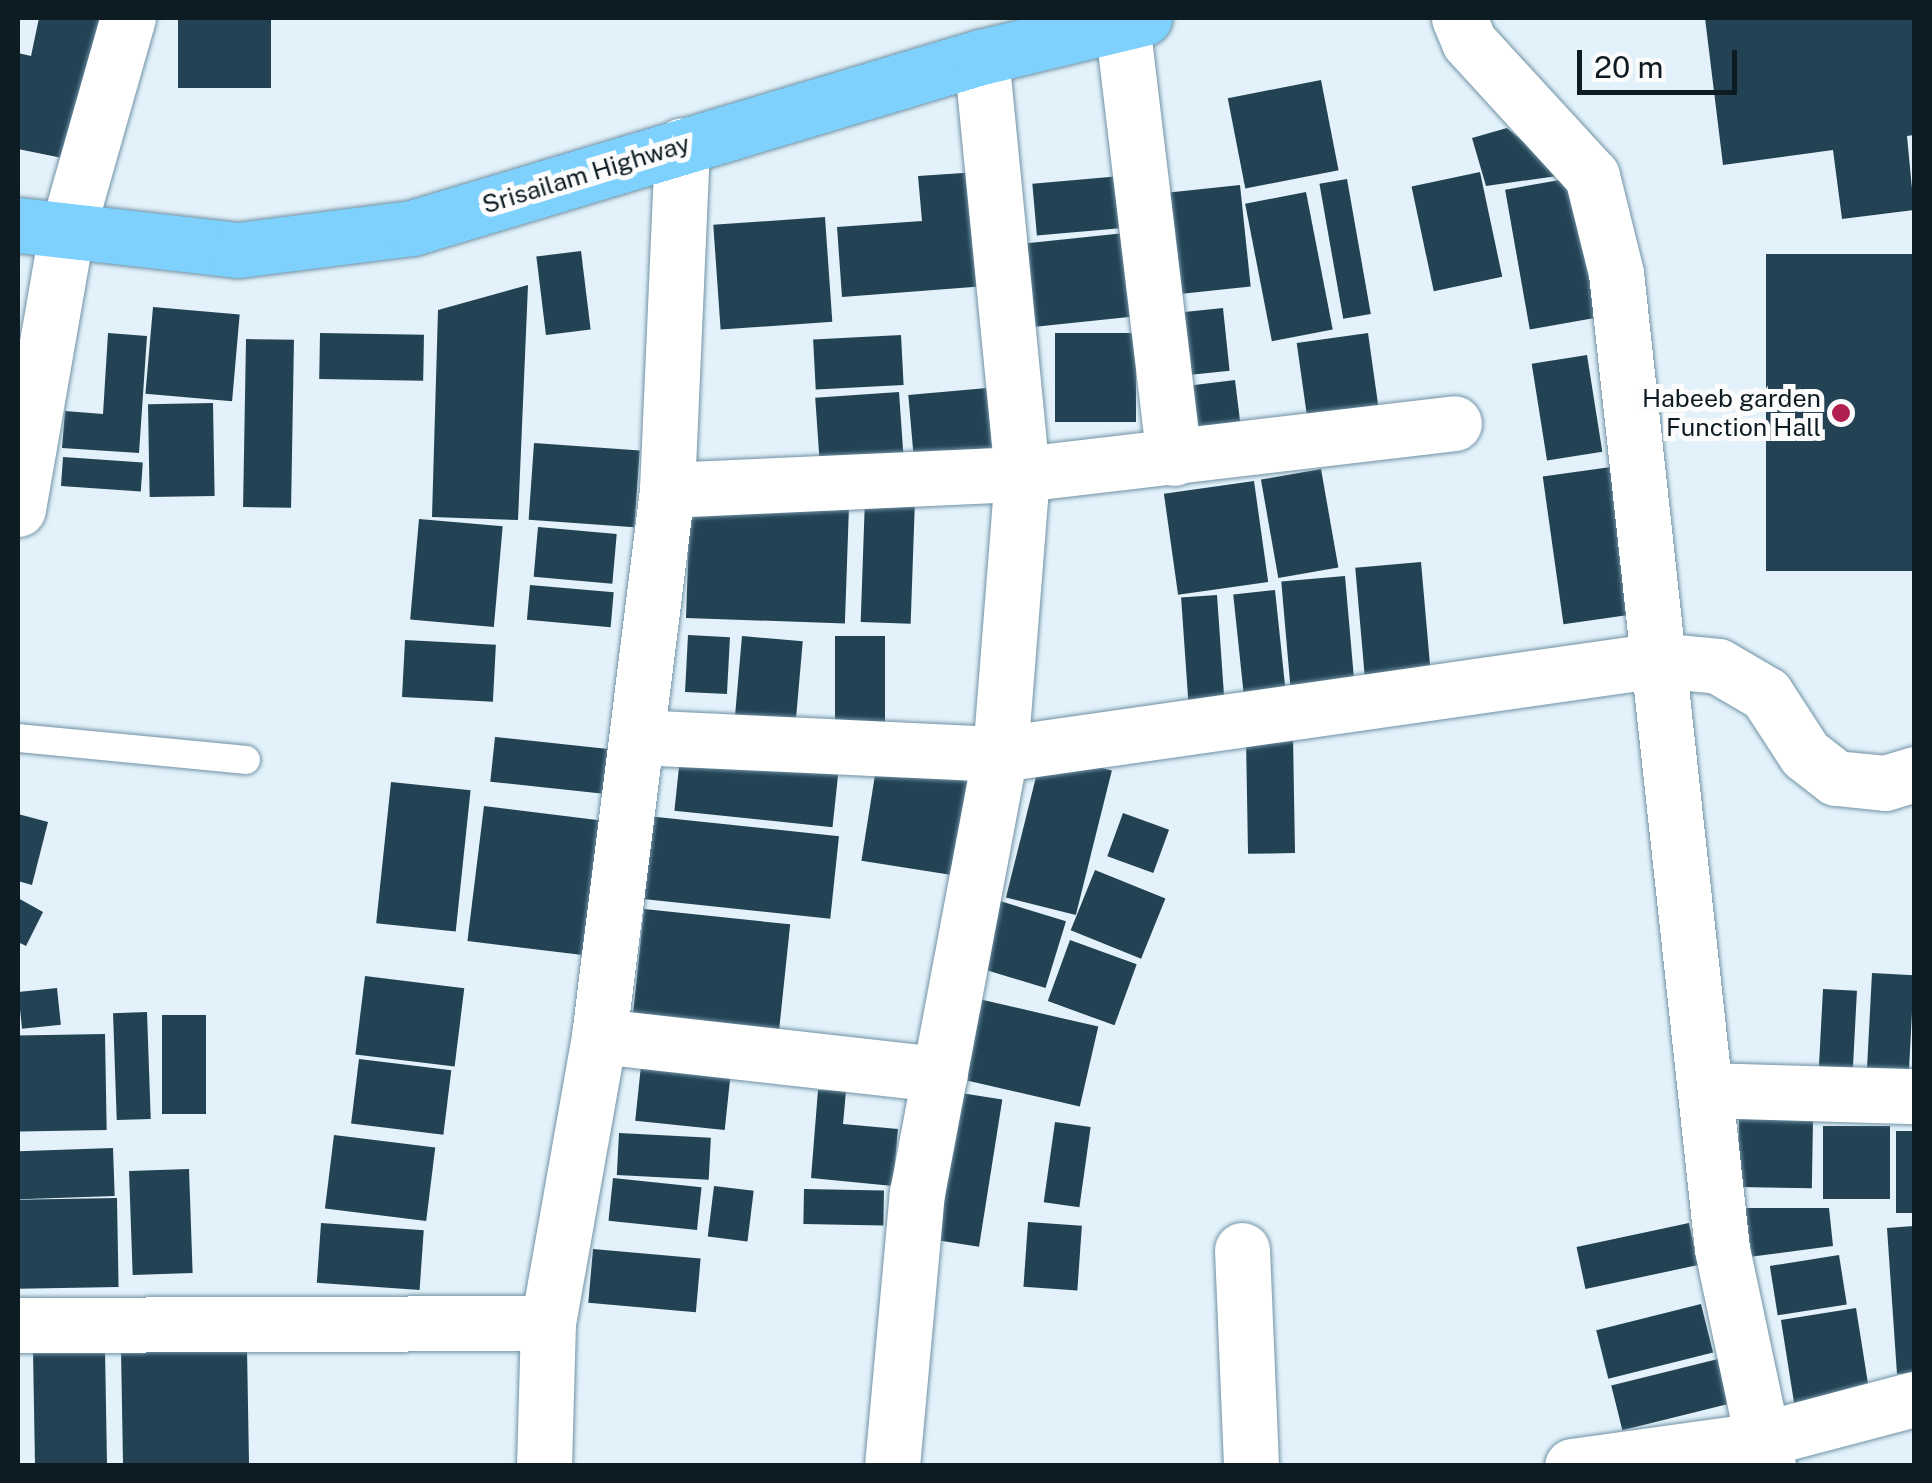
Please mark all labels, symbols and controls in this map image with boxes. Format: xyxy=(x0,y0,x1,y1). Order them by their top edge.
scale bar xyxy=(1582,30,1742,92)
text: 20 m xyxy=(1594,49,1663,85)
street label: Srisailam Highway xyxy=(479,128,693,220)
place label: Habeeb garden Function Hall xyxy=(1642,384,1821,443)
marker: Habeeb garden Function Hall xyxy=(1830,402,1852,424)

